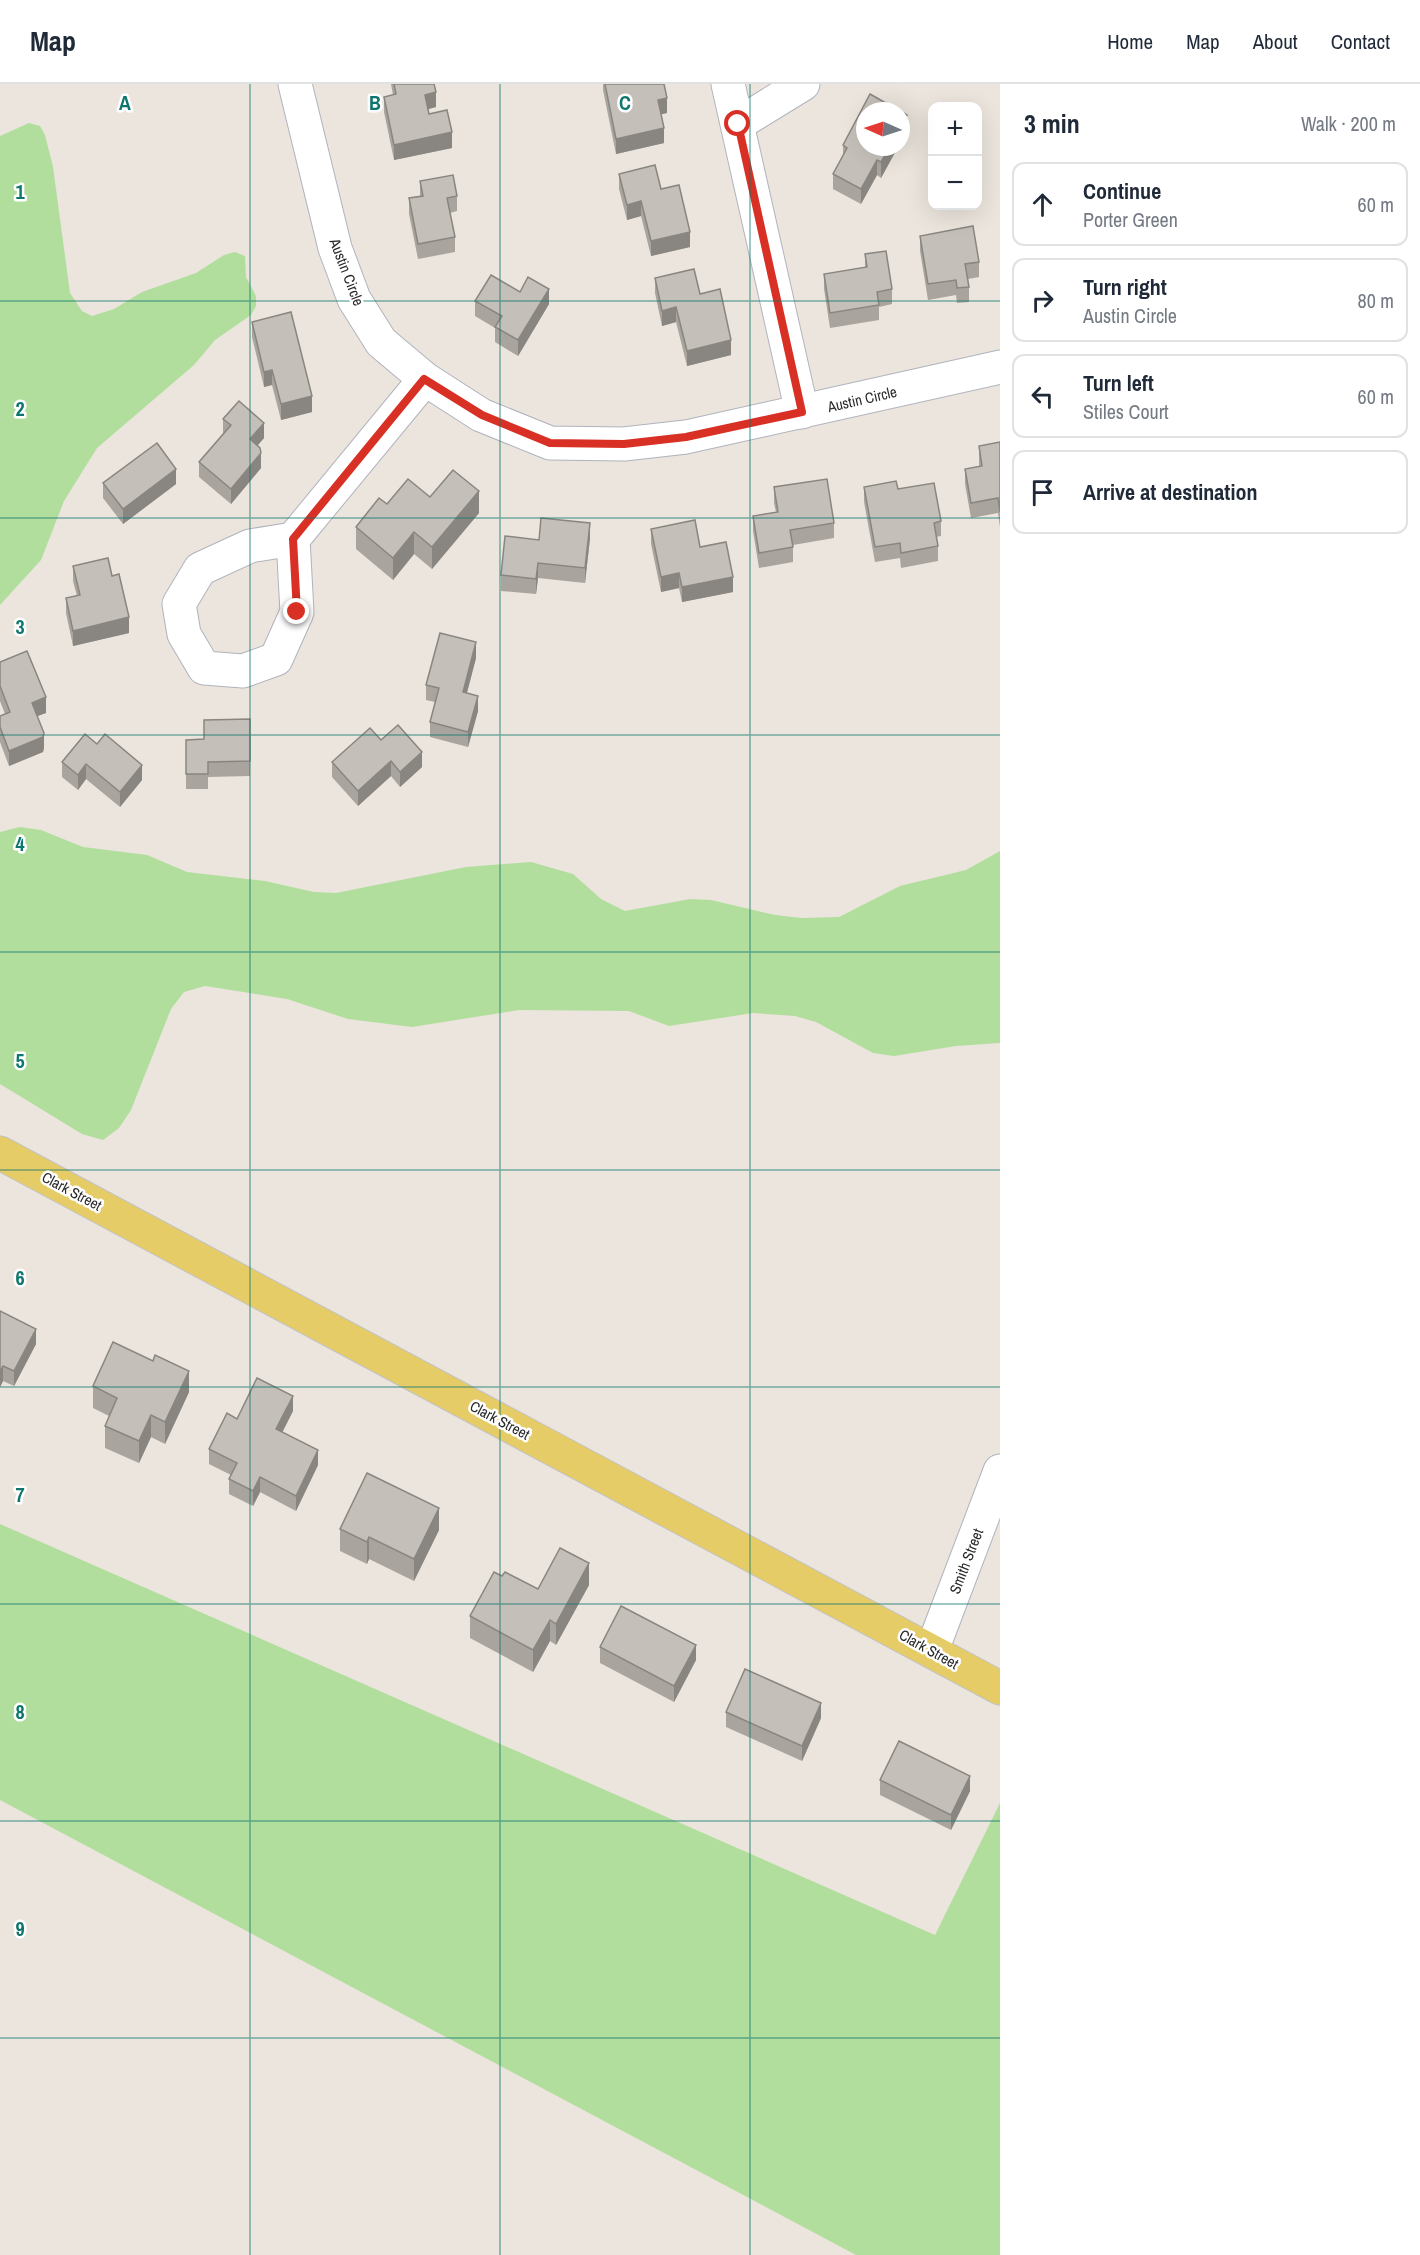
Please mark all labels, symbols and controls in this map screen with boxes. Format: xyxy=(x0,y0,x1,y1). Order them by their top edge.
text: Map xyxy=(30,22,76,60)
text: Home xyxy=(1107,27,1153,56)
text: Map xyxy=(1186,27,1220,56)
text: About xyxy=(1253,27,1298,56)
text: Contact xyxy=(1331,27,1390,56)
text: A xyxy=(119,89,131,116)
text: B xyxy=(369,89,381,116)
text: C xyxy=(619,89,631,116)
north arrow xyxy=(856,102,910,156)
map controls xyxy=(928,102,982,210)
button: + xyxy=(928,102,982,156)
text: 3 min xyxy=(1024,106,1080,141)
route start xyxy=(724,110,750,136)
text: Walk · 200 m xyxy=(1301,110,1396,137)
button: − xyxy=(928,156,982,210)
text: Continue xyxy=(1083,176,1161,206)
text: 1 xyxy=(15,178,25,205)
icon: ahead xyxy=(1026,188,1059,221)
text: 60 m xyxy=(1358,191,1394,218)
text: Porter Green xyxy=(1083,206,1178,233)
street label: Austin Circle xyxy=(324,234,369,309)
text: Turn right xyxy=(1083,272,1167,302)
icon: right xyxy=(1026,284,1059,317)
text: 80 m xyxy=(1358,287,1394,314)
text: Austin Circle xyxy=(1083,302,1177,329)
text: Turn left xyxy=(1083,368,1154,398)
icon: left xyxy=(1026,380,1059,413)
street label: Austin Circle xyxy=(824,381,899,417)
text: 60 m xyxy=(1358,383,1394,410)
text: 2 xyxy=(15,395,25,422)
text: Stiles Court xyxy=(1083,398,1169,425)
icon: arrive xyxy=(1026,476,1059,509)
text: Arrive at destination xyxy=(1083,477,1257,507)
route end xyxy=(283,598,309,624)
text: 3 xyxy=(15,613,25,640)
text: 4 xyxy=(15,830,25,857)
text: 5 xyxy=(15,1047,25,1074)
street label: Clark Street xyxy=(38,1166,106,1216)
text: 6 xyxy=(15,1264,25,1291)
street label: Clark Street xyxy=(466,1395,534,1445)
text: 7 xyxy=(15,1481,25,1508)
street label: Smith Street xyxy=(944,1525,988,1597)
street label: Clark Street xyxy=(896,1624,963,1674)
text: 8 xyxy=(15,1698,25,1725)
text: 9 xyxy=(15,1915,25,1942)

